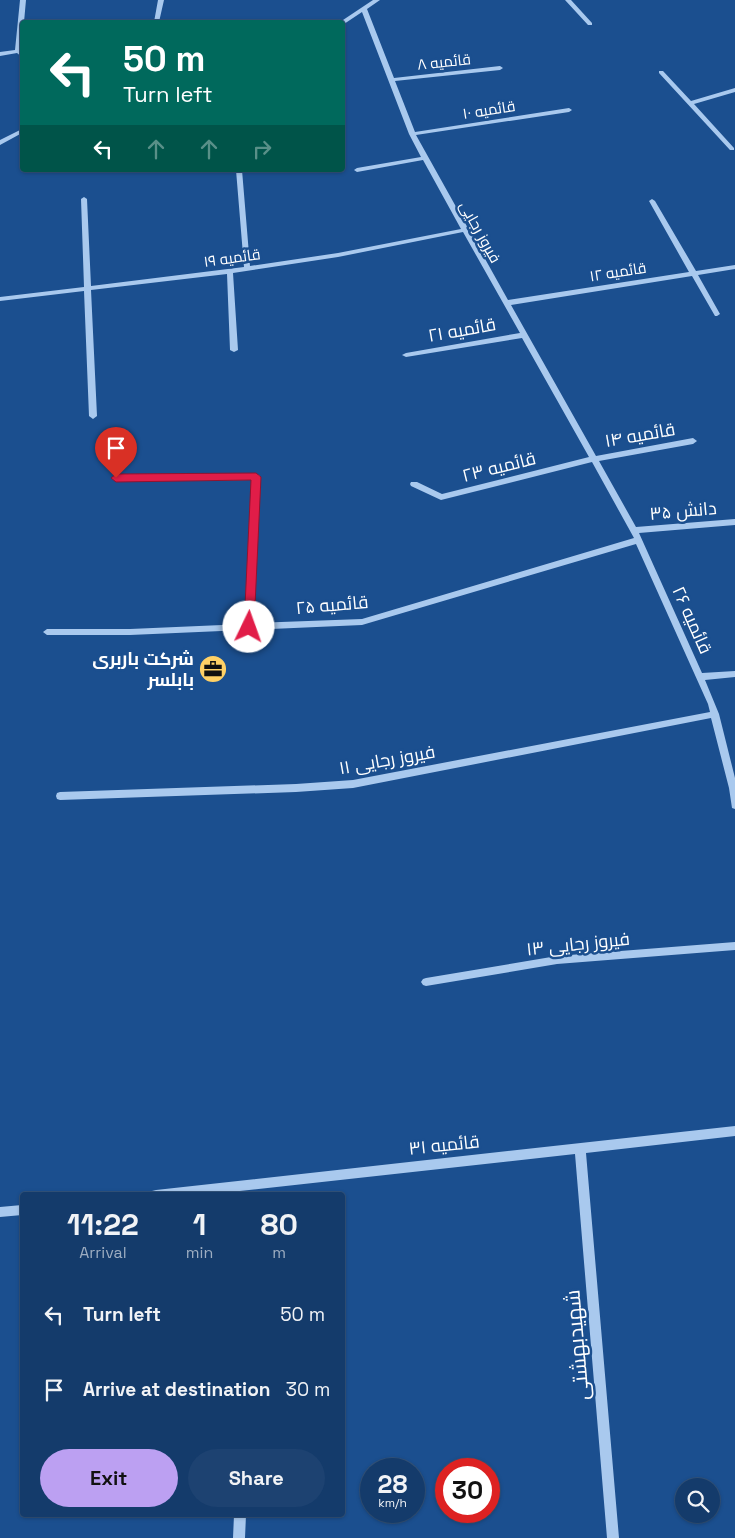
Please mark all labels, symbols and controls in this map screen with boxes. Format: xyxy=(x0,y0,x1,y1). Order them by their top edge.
text: 50 m xyxy=(123,37,205,81)
icon: left xyxy=(40,40,105,105)
street label: قائمیه ۸ xyxy=(416,49,472,74)
text: Turn left xyxy=(123,80,213,108)
street label: قائمیه ۱۰ xyxy=(461,96,517,123)
icon: left xyxy=(89,135,117,163)
icon: ahead xyxy=(142,135,170,163)
icon: ahead xyxy=(195,135,223,163)
icon: right xyxy=(248,135,276,163)
street label: فیروز رجایی xyxy=(455,197,505,267)
street label: قائمیه ۱۹ xyxy=(202,244,261,271)
street label: قائمیه ۱۲ xyxy=(588,258,648,285)
street label: قائمیه ۲۱ xyxy=(426,312,498,347)
street label: قائمیه ۱۴ xyxy=(603,417,677,452)
pin xyxy=(95,427,137,478)
icon: arrive xyxy=(102,434,130,462)
street label: قائمیه ۲۳ xyxy=(460,446,538,487)
street label: دانش ۳۵ xyxy=(648,496,718,525)
street label: قائمیه ۲۶ xyxy=(667,582,718,657)
street label: قائمیه ۲۵ xyxy=(295,590,369,619)
position arrow xyxy=(222,600,274,652)
place label: شرکت باربری بابلسر xyxy=(92,647,194,691)
office icon: شرکت باربری بابلسر xyxy=(198,654,228,684)
street label: فیروز رجایی ۱۱ xyxy=(337,740,437,779)
street label: فیروز رجایی ۱۳ xyxy=(525,927,631,960)
street label: قائمیه ۳۱ xyxy=(407,1129,481,1160)
text: 11:22 xyxy=(67,1205,139,1244)
text: 1 xyxy=(193,1205,206,1244)
text: 80 xyxy=(260,1205,298,1244)
text: Arrival xyxy=(79,1242,127,1263)
text: min xyxy=(186,1242,213,1263)
text: m xyxy=(272,1242,286,1263)
street label: شهیدبهشتی xyxy=(558,1289,595,1401)
icon: left xyxy=(40,1301,68,1329)
text: Turn left xyxy=(83,1302,161,1327)
text: 50 m xyxy=(280,1302,325,1327)
icon: arrive xyxy=(40,1376,68,1404)
text: Arrive at destination xyxy=(83,1377,271,1402)
text: 30 m xyxy=(286,1377,330,1402)
button: Exit xyxy=(40,1449,178,1507)
button: Share xyxy=(188,1449,325,1507)
speed limit sign: 30 xyxy=(435,1458,500,1523)
text: 28 xyxy=(378,1468,407,1500)
map controls xyxy=(675,1478,720,1523)
button: search xyxy=(675,1478,720,1523)
text: km/h xyxy=(378,1495,407,1511)

